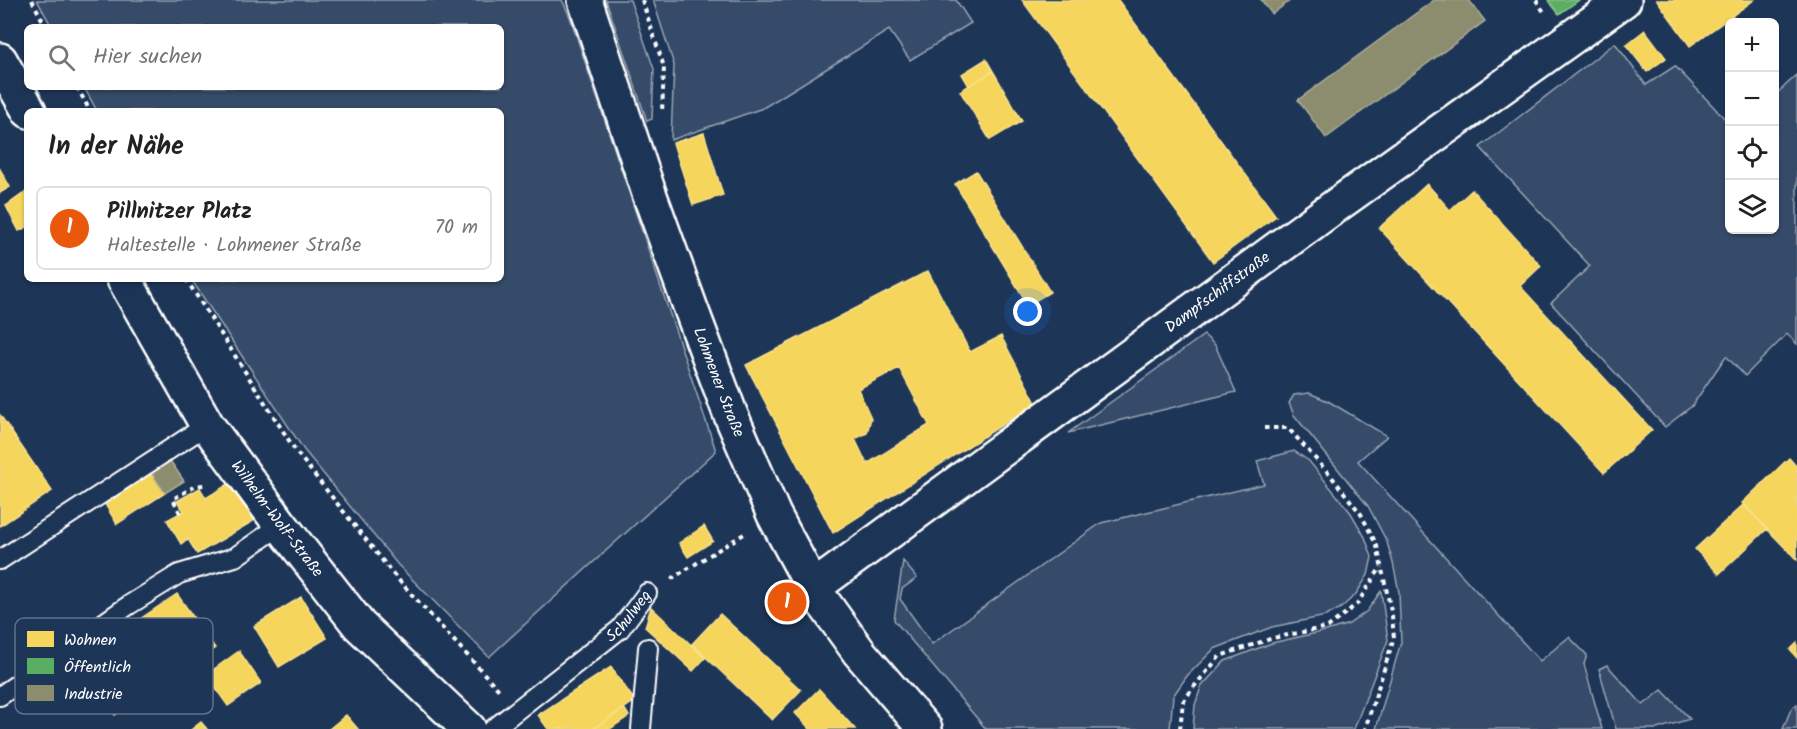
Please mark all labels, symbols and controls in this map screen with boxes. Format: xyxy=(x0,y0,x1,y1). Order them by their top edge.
map controls xyxy=(1725,18,1779,234)
button: + xyxy=(1725,18,1779,72)
search box xyxy=(24,24,504,90)
text: Hier suchen xyxy=(93,40,202,75)
icon: search xyxy=(45,41,78,74)
button: − xyxy=(1725,72,1779,126)
text: In der Nähe xyxy=(48,126,184,168)
button: locate xyxy=(1725,126,1779,180)
button: layers xyxy=(1725,180,1779,234)
text: Pillnitzer Platz xyxy=(107,195,252,230)
text: 1 xyxy=(66,212,73,244)
text: 70 m xyxy=(435,212,478,244)
text: Haltestelle · Lohmener Straße xyxy=(107,230,361,262)
street label: Dampfschiffstraße xyxy=(1160,245,1275,339)
your location xyxy=(1013,297,1042,326)
street label: Lohmener Straße xyxy=(686,324,751,441)
street label: Wilhelm-Wolf-Straße xyxy=(225,455,330,583)
pin: 1 xyxy=(768,580,806,624)
street label: Schulweg xyxy=(600,585,658,648)
legend xyxy=(15,618,213,714)
text: Wohnen xyxy=(64,628,117,653)
text: Öffentlich xyxy=(64,655,131,680)
text: Industrie xyxy=(64,682,122,707)

